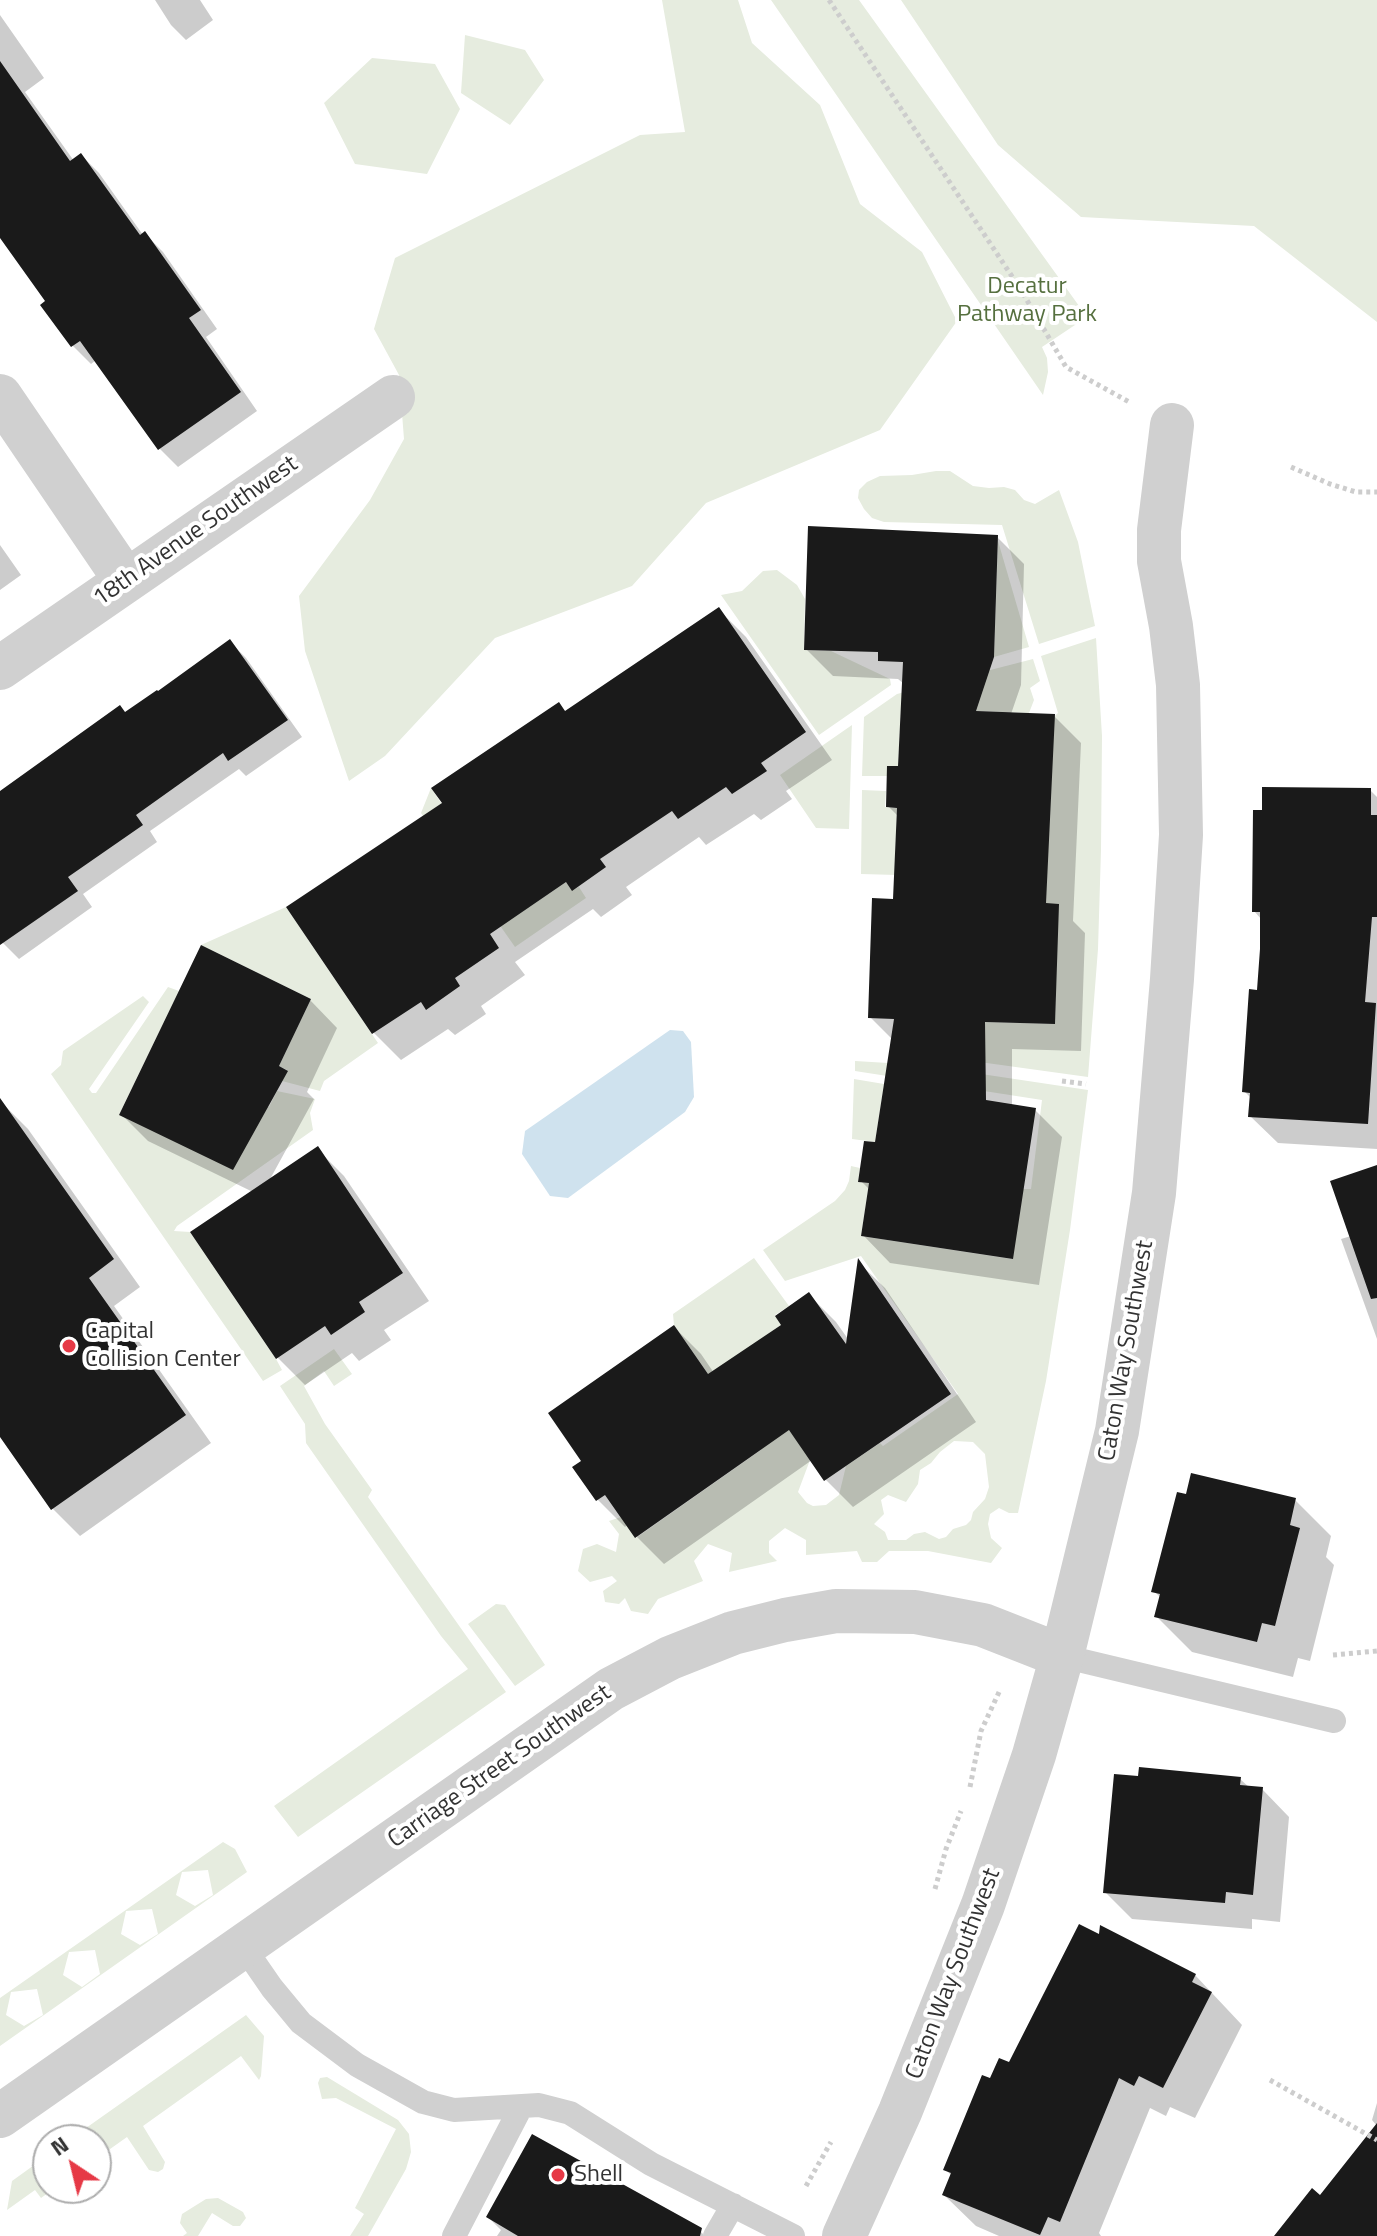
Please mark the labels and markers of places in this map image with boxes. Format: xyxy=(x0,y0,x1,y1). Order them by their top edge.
place label: Capital Collision Center xyxy=(85,1318,241,1374)
marker: Capital Collision Center xyxy=(60,1337,78,1355)
place label: Shell xyxy=(574,2161,623,2189)
marker: Shell xyxy=(549,2166,567,2184)

